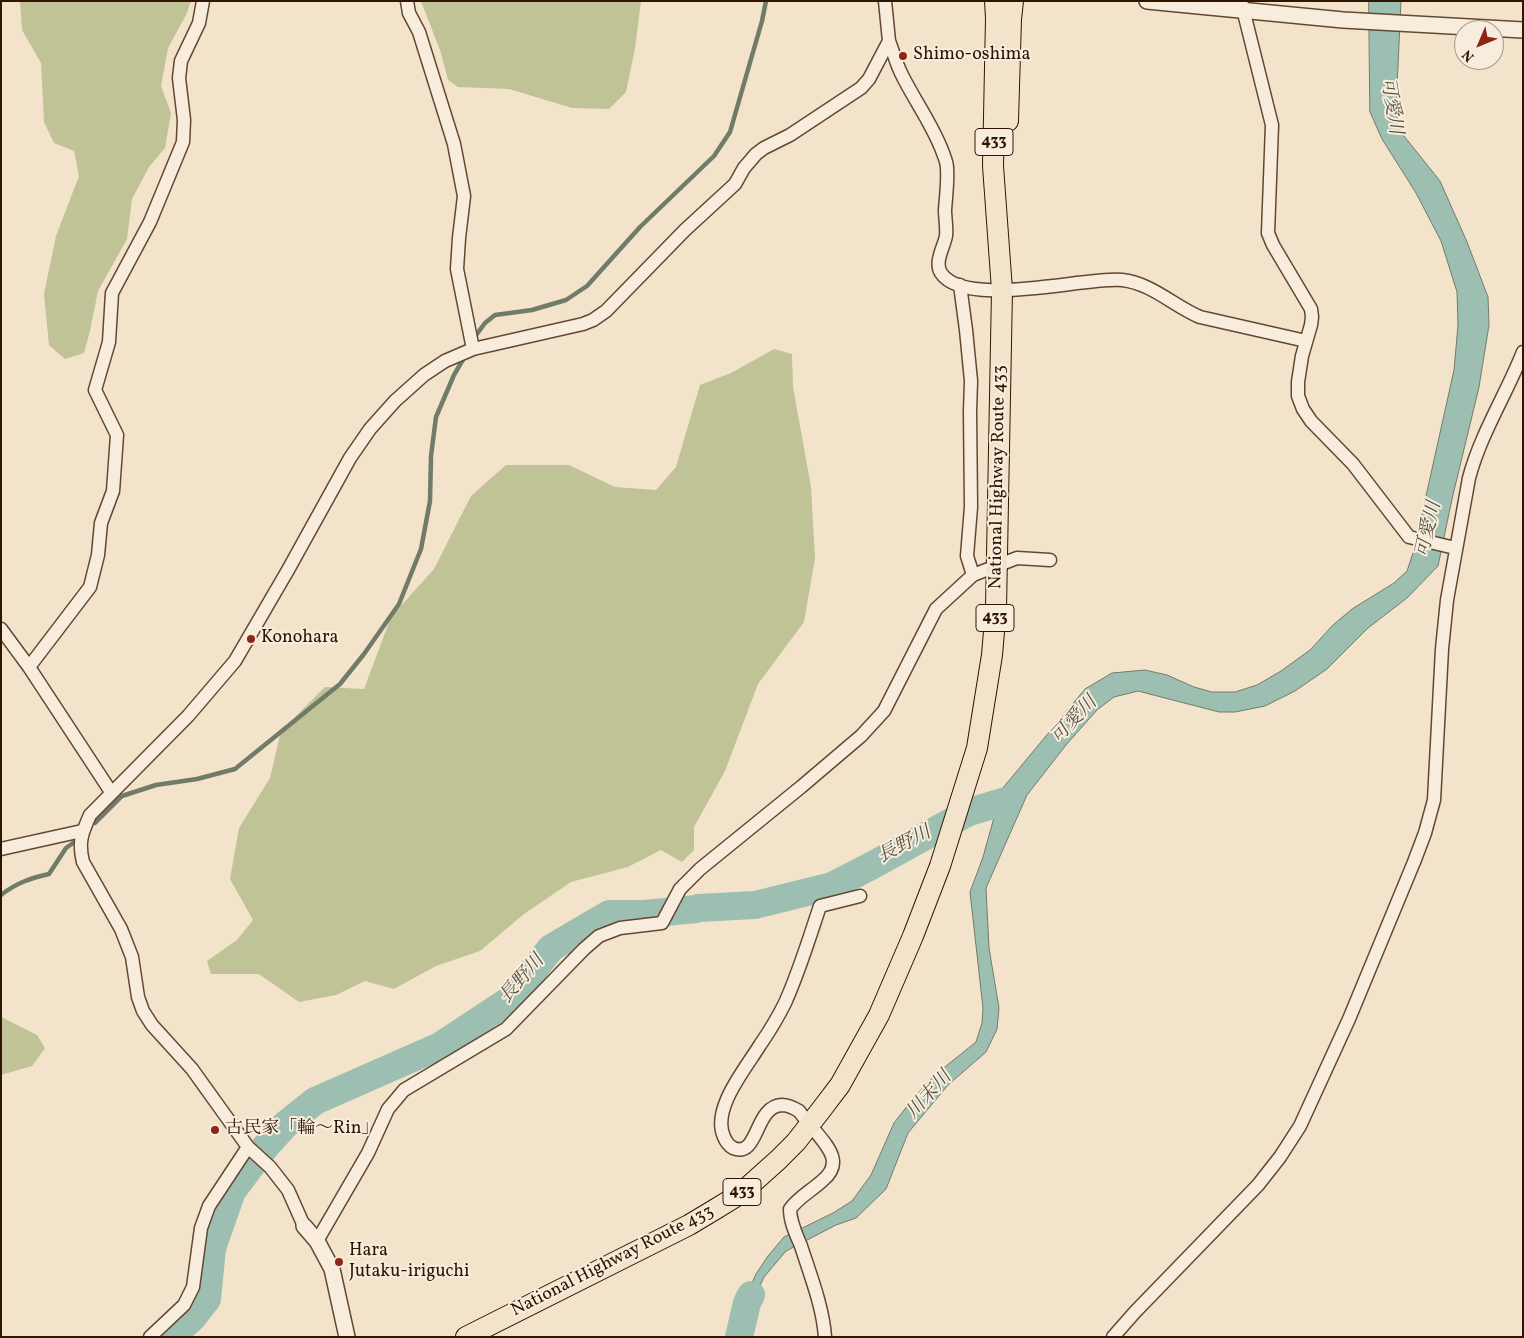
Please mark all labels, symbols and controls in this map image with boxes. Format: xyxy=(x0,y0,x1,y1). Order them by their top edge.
north arrow xyxy=(1454,20,1504,70)
place label: Shimo-oshima xyxy=(913,45,1030,67)
text: N xyxy=(1458,45,1479,66)
marker: Shimo-oshima xyxy=(897,50,909,62)
water label: 可愛川 xyxy=(1374,76,1406,136)
road number: 433 xyxy=(975,128,1013,156)
street label: National Highway Route 433 xyxy=(986,365,1012,589)
water label: 可愛川 xyxy=(1412,500,1448,560)
road number: 433 xyxy=(976,604,1014,632)
place label: Konohara xyxy=(261,628,338,650)
marker: Konohara xyxy=(245,633,257,645)
water label: 可愛川 xyxy=(1047,693,1103,749)
water label: 長野川 xyxy=(874,823,936,869)
water label: 長野川 xyxy=(496,951,550,1009)
water label: 川末川 xyxy=(902,1067,958,1125)
place label: 古民家「輪～Rin」 xyxy=(225,1119,379,1141)
marker: 古民家「輪～Rin」 xyxy=(209,1124,221,1136)
road number: 433 xyxy=(723,1178,761,1206)
street label: National Highway Route 433 xyxy=(508,1201,718,1323)
place label: Hara Jutaku-iriguchi xyxy=(349,1241,469,1284)
marker: Hara Jutaku-iriguchi xyxy=(333,1256,345,1268)

